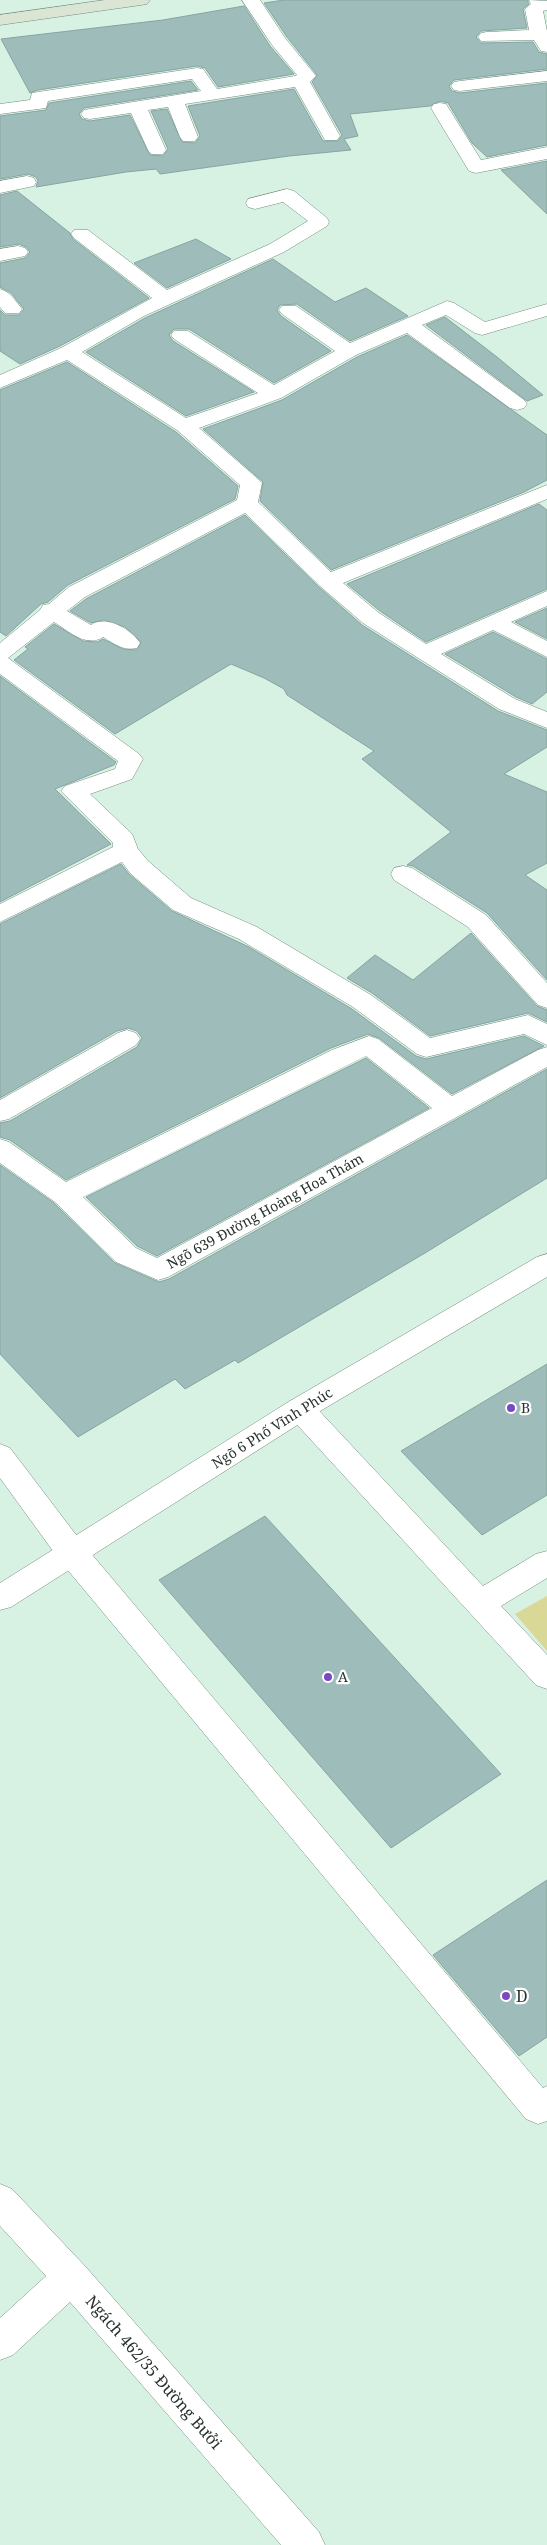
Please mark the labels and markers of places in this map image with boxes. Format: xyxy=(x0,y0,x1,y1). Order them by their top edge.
place label: B xyxy=(521,1398,530,1417)
marker: B xyxy=(505,1402,517,1414)
place label: A xyxy=(338,1667,348,1686)
marker: A xyxy=(322,1671,334,1683)
place label: D xyxy=(516,1985,528,2007)
marker: D xyxy=(500,1990,512,2002)

